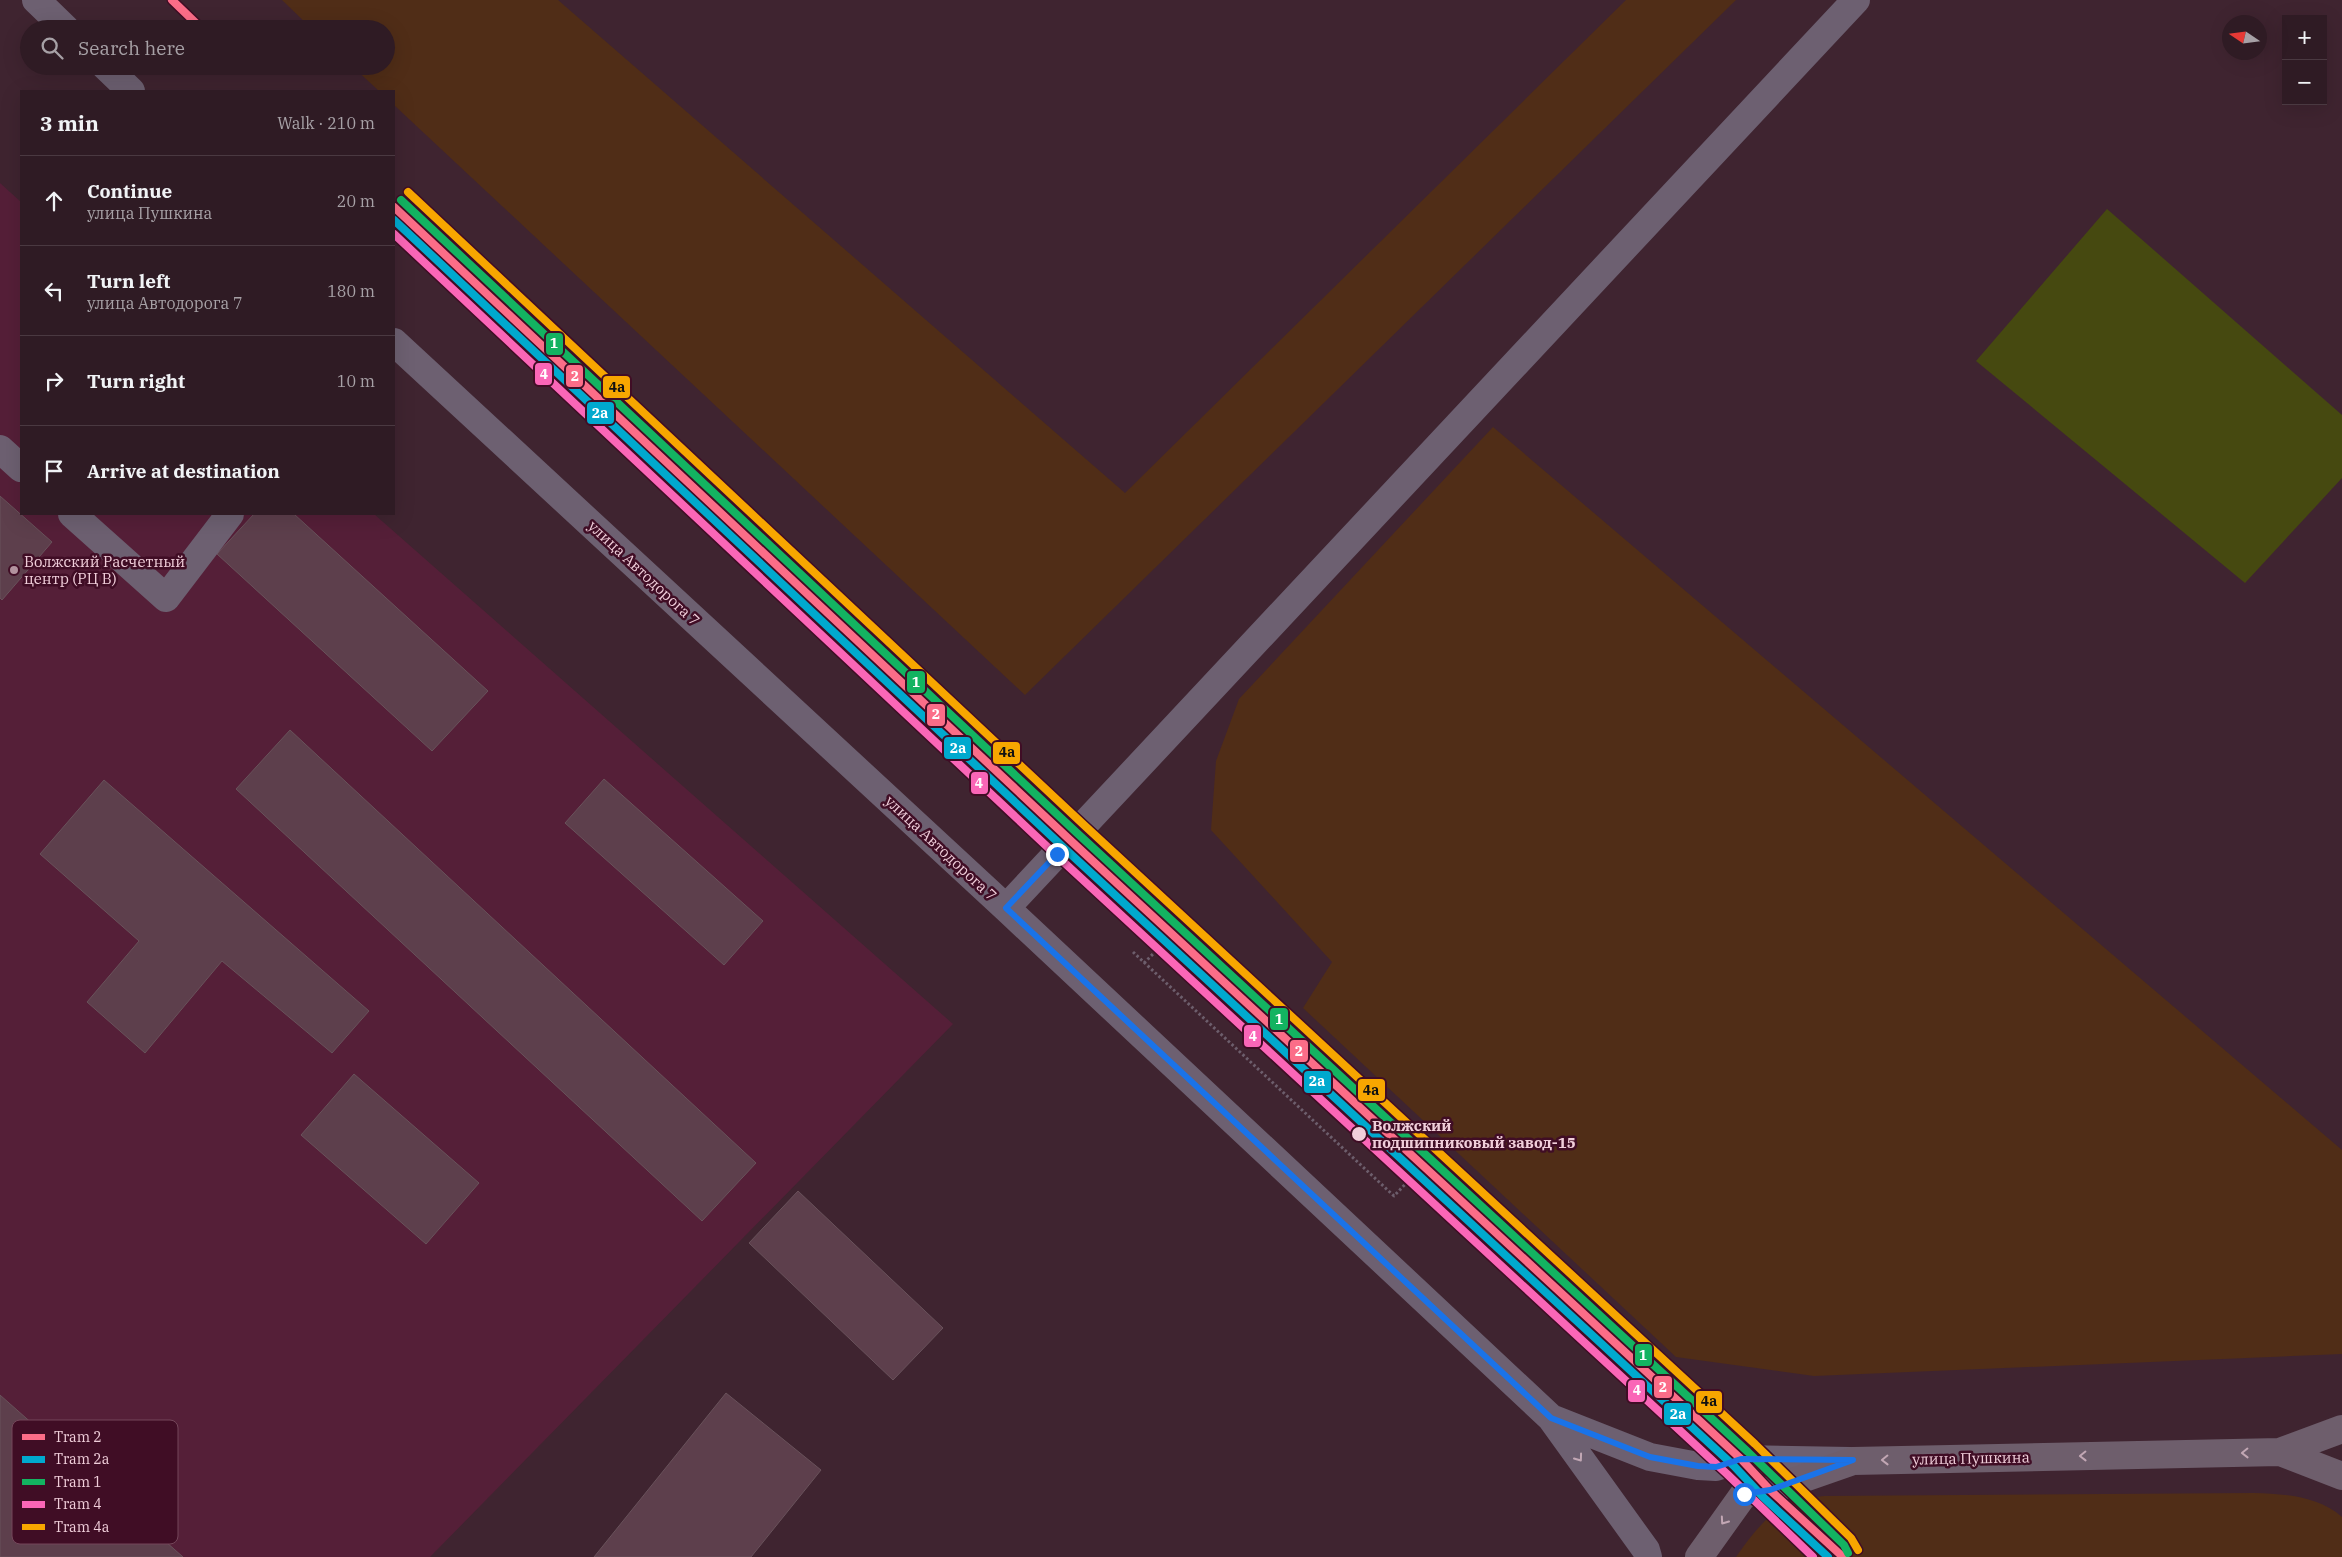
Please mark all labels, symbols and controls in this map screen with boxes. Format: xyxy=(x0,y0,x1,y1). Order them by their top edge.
north arrow xyxy=(2222,15,2267,60)
map controls xyxy=(2282,15,2327,105)
button: + xyxy=(2282,15,2327,60)
search box xyxy=(20,20,395,75)
icon: search xyxy=(38,34,66,62)
text: Search here xyxy=(78,36,185,60)
button: − xyxy=(2282,60,2327,105)
text: 3 min xyxy=(40,109,99,137)
text: Walk · 210 m xyxy=(277,113,375,133)
text: Continue xyxy=(87,179,172,203)
icon: ahead xyxy=(40,187,68,215)
text: 20 m xyxy=(337,191,375,211)
text: улица Пушкина xyxy=(87,203,212,223)
text: Turn left xyxy=(87,269,170,293)
icon: left xyxy=(40,277,68,305)
text: 180 m xyxy=(327,281,375,301)
text: улица Автодорога 7 xyxy=(87,293,243,313)
line badge: 1 xyxy=(545,332,564,356)
text: 1 xyxy=(550,334,558,352)
line badge: 4 xyxy=(534,362,553,386)
line badge: 2 xyxy=(565,364,584,388)
text: 4 xyxy=(540,365,548,383)
icon: right xyxy=(40,367,68,395)
text: 2 xyxy=(571,367,579,385)
text: Turn right xyxy=(87,369,185,393)
text: 10 m xyxy=(337,371,375,391)
line badge: 4а xyxy=(602,375,631,399)
text: 4а xyxy=(609,378,625,396)
line badge: 2а xyxy=(586,401,615,425)
text: 2а xyxy=(592,404,608,422)
icon: arrive xyxy=(40,457,68,485)
text: Arrive at destination xyxy=(87,459,280,483)
street label: улица Автодорога 7 xyxy=(584,516,704,630)
place label: Волжский Расчетный центр (РЦ В) xyxy=(24,552,185,588)
marker: Волжский Расчетный центр (РЦ В) xyxy=(8,564,20,576)
line badge: 1 xyxy=(906,670,926,694)
text: 1 xyxy=(912,673,920,691)
line badge: 2 xyxy=(926,703,946,727)
text: 2 xyxy=(932,705,940,723)
line badge: 2а xyxy=(943,736,972,760)
text: 2а xyxy=(950,739,966,757)
line badge: 4а xyxy=(992,741,1021,765)
text: 4а xyxy=(999,743,1015,761)
line badge: 4 xyxy=(970,771,989,795)
text: 4 xyxy=(975,774,983,792)
street label: улица Автодорога 7 xyxy=(881,791,1001,905)
route end xyxy=(1046,843,1069,866)
line badge: 1 xyxy=(1269,1007,1289,1031)
text: 1 xyxy=(1275,1010,1283,1028)
line badge: 4 xyxy=(1243,1024,1262,1048)
text: 4 xyxy=(1249,1027,1257,1045)
line badge: 2 xyxy=(1289,1039,1309,1063)
text: 2 xyxy=(1295,1042,1303,1060)
line badge: 2а xyxy=(1303,1070,1332,1094)
text: 2а xyxy=(1309,1072,1325,1090)
line badge: 4а xyxy=(1357,1078,1386,1102)
text: 4а xyxy=(1363,1081,1379,1099)
place label: Волжский подшипниковый завод-15 xyxy=(1372,1116,1576,1152)
marker: Волжский подшипниковый завод-15 xyxy=(1350,1125,1368,1143)
line badge: 1 xyxy=(1634,1343,1653,1367)
text: 1 xyxy=(1639,1346,1647,1364)
line badge: 2 xyxy=(1653,1375,1673,1399)
text: 2 xyxy=(1659,1378,1667,1396)
line badge: 4 xyxy=(1627,1379,1646,1403)
text: 4 xyxy=(1633,1381,1641,1399)
line badge: 4а xyxy=(1695,1390,1723,1414)
text: 4а xyxy=(1701,1392,1717,1410)
line badge: 2а xyxy=(1663,1402,1692,1426)
text: 2а xyxy=(1670,1405,1686,1423)
legend xyxy=(12,1420,178,1544)
text: Tram 2 xyxy=(54,1428,102,1446)
street label: улица Пушкина xyxy=(1912,1447,2030,1469)
one-way arrow xyxy=(2241,1448,2248,1458)
text: Tram 2а xyxy=(54,1450,110,1468)
one-way arrow xyxy=(2078,1451,2086,1461)
one-way arrow xyxy=(1573,1452,1582,1462)
one-way arrow xyxy=(1881,1455,1888,1465)
text: Tram 1 xyxy=(54,1473,102,1491)
route start xyxy=(1733,1483,1756,1506)
text: Tram 4 xyxy=(54,1495,102,1513)
one-way arrow xyxy=(1721,1515,1730,1525)
text: Tram 4а xyxy=(54,1518,110,1536)

